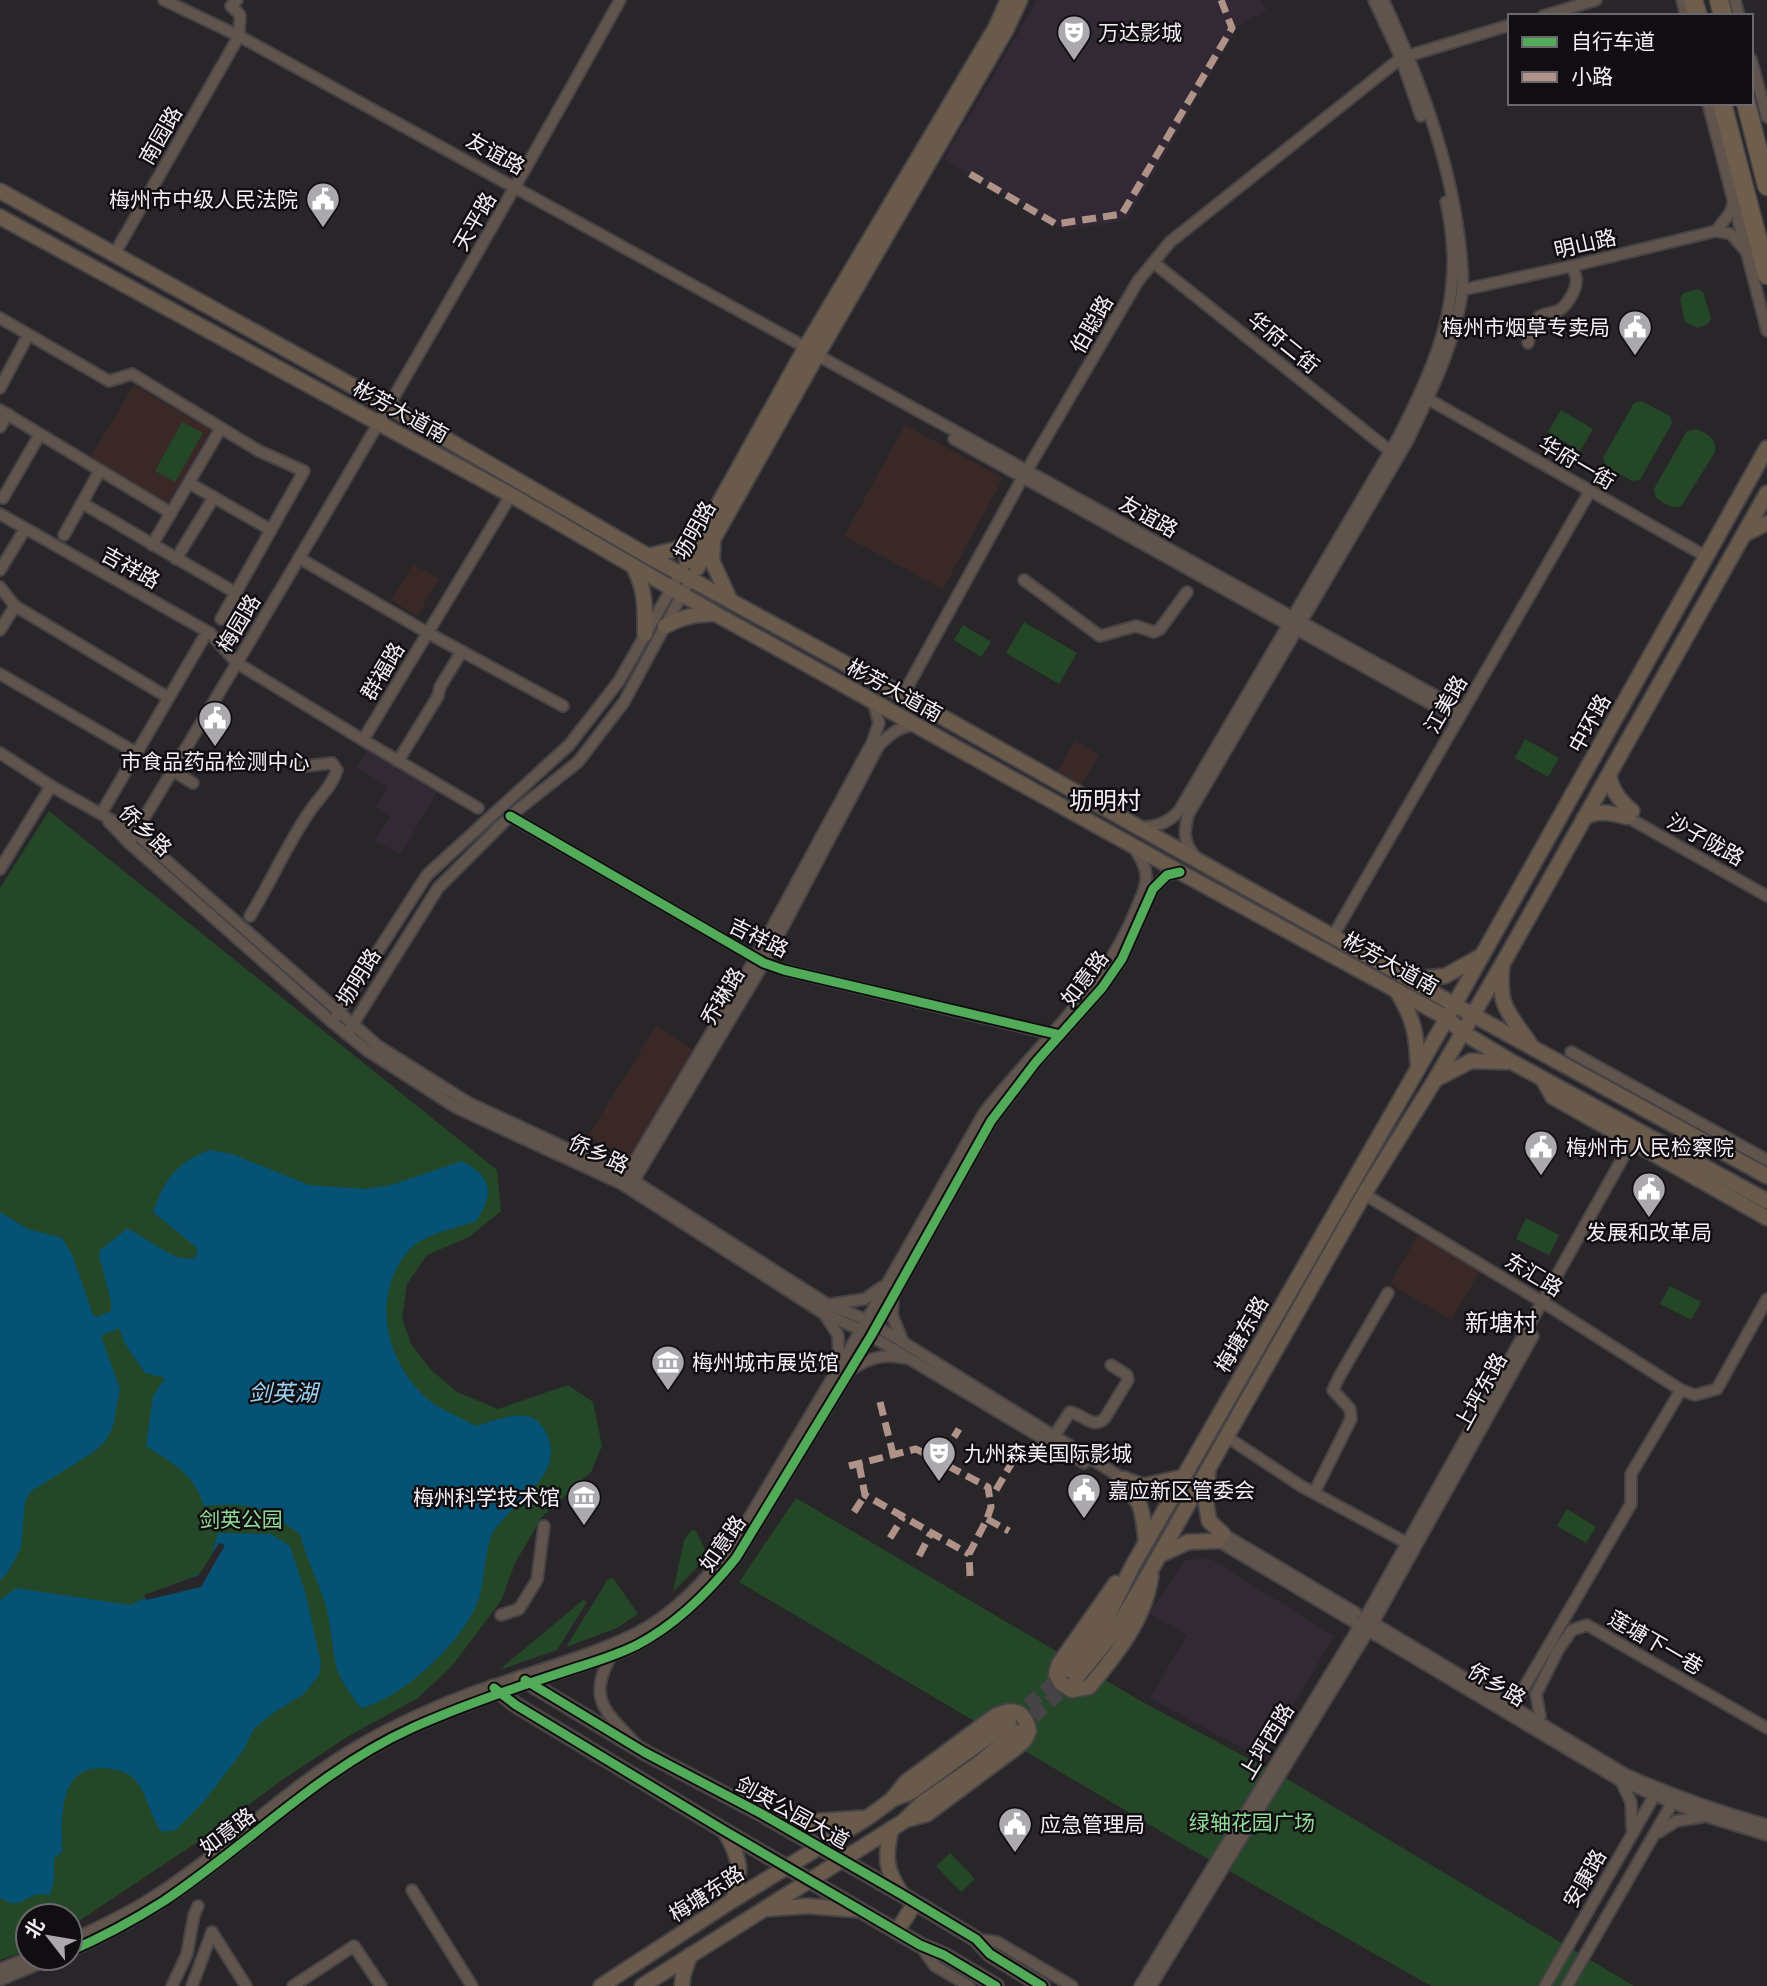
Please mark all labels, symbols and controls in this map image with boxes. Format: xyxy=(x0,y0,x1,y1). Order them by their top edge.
theatre icon: 万达影城 xyxy=(1055,13,1093,62)
legend xyxy=(1508,14,1753,105)
place label: 万达影城 xyxy=(1098,18,1182,46)
text: 自行车道 xyxy=(1571,27,1655,55)
text: 小路 xyxy=(1571,62,1613,90)
street label: 南园路 xyxy=(132,101,188,169)
street label: 友谊路 xyxy=(462,125,530,181)
public building icon: 梅州市中级人民法院 xyxy=(304,180,342,229)
place label: 梅州市中级人民法院 xyxy=(109,185,298,213)
street label: 天平路 xyxy=(446,187,502,255)
street label: 明山路 xyxy=(1551,222,1619,264)
street label: 伯聪路 xyxy=(1063,290,1119,358)
street label: 华府二街 xyxy=(1243,305,1325,379)
public building icon: 梅州市烟草专卖局 xyxy=(1616,308,1654,357)
place label: 梅州市烟草专卖局 xyxy=(1442,313,1610,341)
street label: 彬芳大道南 xyxy=(348,373,454,449)
street label: 华府一街 xyxy=(1534,429,1620,495)
street label: 友谊路 xyxy=(1115,488,1183,544)
street label: 坜明路 xyxy=(666,496,722,564)
street label: 吉祥路 xyxy=(97,539,165,595)
street label: 梅园路 xyxy=(210,589,266,657)
street label: 群福路 xyxy=(354,637,410,705)
street label: 彬芳大道南 xyxy=(842,652,948,728)
street label: 江美路 xyxy=(1417,670,1473,738)
street label: 中环路 xyxy=(1561,689,1617,757)
public building icon: 市食品药品检测中心 xyxy=(196,699,234,748)
place label: 市食品药品检测中心 xyxy=(121,747,310,775)
district label: 坜明村 xyxy=(1069,783,1141,816)
street label: 侨乡路 xyxy=(114,798,178,862)
street label: 沙子陇路 xyxy=(1662,806,1750,872)
street label: 吉祥路 xyxy=(725,911,793,963)
street label: 彬芳大道南 xyxy=(1338,925,1444,1001)
street label: 坜明路 xyxy=(329,943,387,1011)
street label: 如意路 xyxy=(1054,944,1114,1012)
street label: 乔琳路 xyxy=(694,962,750,1030)
street label: 侨乡路 xyxy=(565,1127,633,1179)
public building icon: 梅州市人民检察院 xyxy=(1522,1128,1560,1177)
place label: 梅州市人民检察院 xyxy=(1566,1133,1734,1161)
public building icon: 发展和改革局 xyxy=(1630,1170,1668,1219)
place label: 发展和改革局 xyxy=(1586,1218,1712,1246)
street label: 东汇路 xyxy=(1500,1246,1568,1302)
street label: 梅塘东路 xyxy=(1208,1291,1274,1377)
district label: 新塘村 xyxy=(1465,1305,1537,1338)
museum icon: 梅州城市展览馆 xyxy=(649,1343,687,1392)
street label: 上坪东路 xyxy=(1447,1347,1513,1435)
place label: 梅州城市展览馆 xyxy=(692,1348,839,1376)
water label: 剑英湖 xyxy=(249,1376,321,1408)
theatre icon: 九州森美国际影城 xyxy=(920,1434,958,1483)
place label: 九州森美国际影城 xyxy=(964,1439,1132,1467)
public building icon: 嘉应新区管委会 xyxy=(1065,1471,1103,1520)
place label: 嘉应新区管委会 xyxy=(1108,1476,1255,1504)
museum icon: 梅州科学技术馆 xyxy=(565,1478,603,1527)
place label: 梅州科学技术馆 xyxy=(413,1483,560,1511)
park label: 剑英公园 xyxy=(199,1505,283,1533)
street label: 如意路 xyxy=(692,1509,752,1577)
street label: 莲塘下一巷 xyxy=(1604,1604,1708,1680)
street label: 侨乡路 xyxy=(1463,1656,1531,1712)
street label: 上坪西路 xyxy=(1232,1698,1300,1784)
street label: 剑英公园大道 xyxy=(731,1769,855,1855)
street label: 如意路 xyxy=(193,1801,261,1861)
public building icon: 应急管理局 xyxy=(996,1805,1034,1854)
park label: 绿轴花园广场 xyxy=(1189,1808,1315,1836)
place label: 应急管理局 xyxy=(1040,1810,1145,1838)
street label: 安康路 xyxy=(1556,1844,1612,1912)
street label: 梅塘东路 xyxy=(663,1858,749,1928)
north arrow xyxy=(14,1902,84,1972)
text: 北 xyxy=(18,1913,50,1943)

